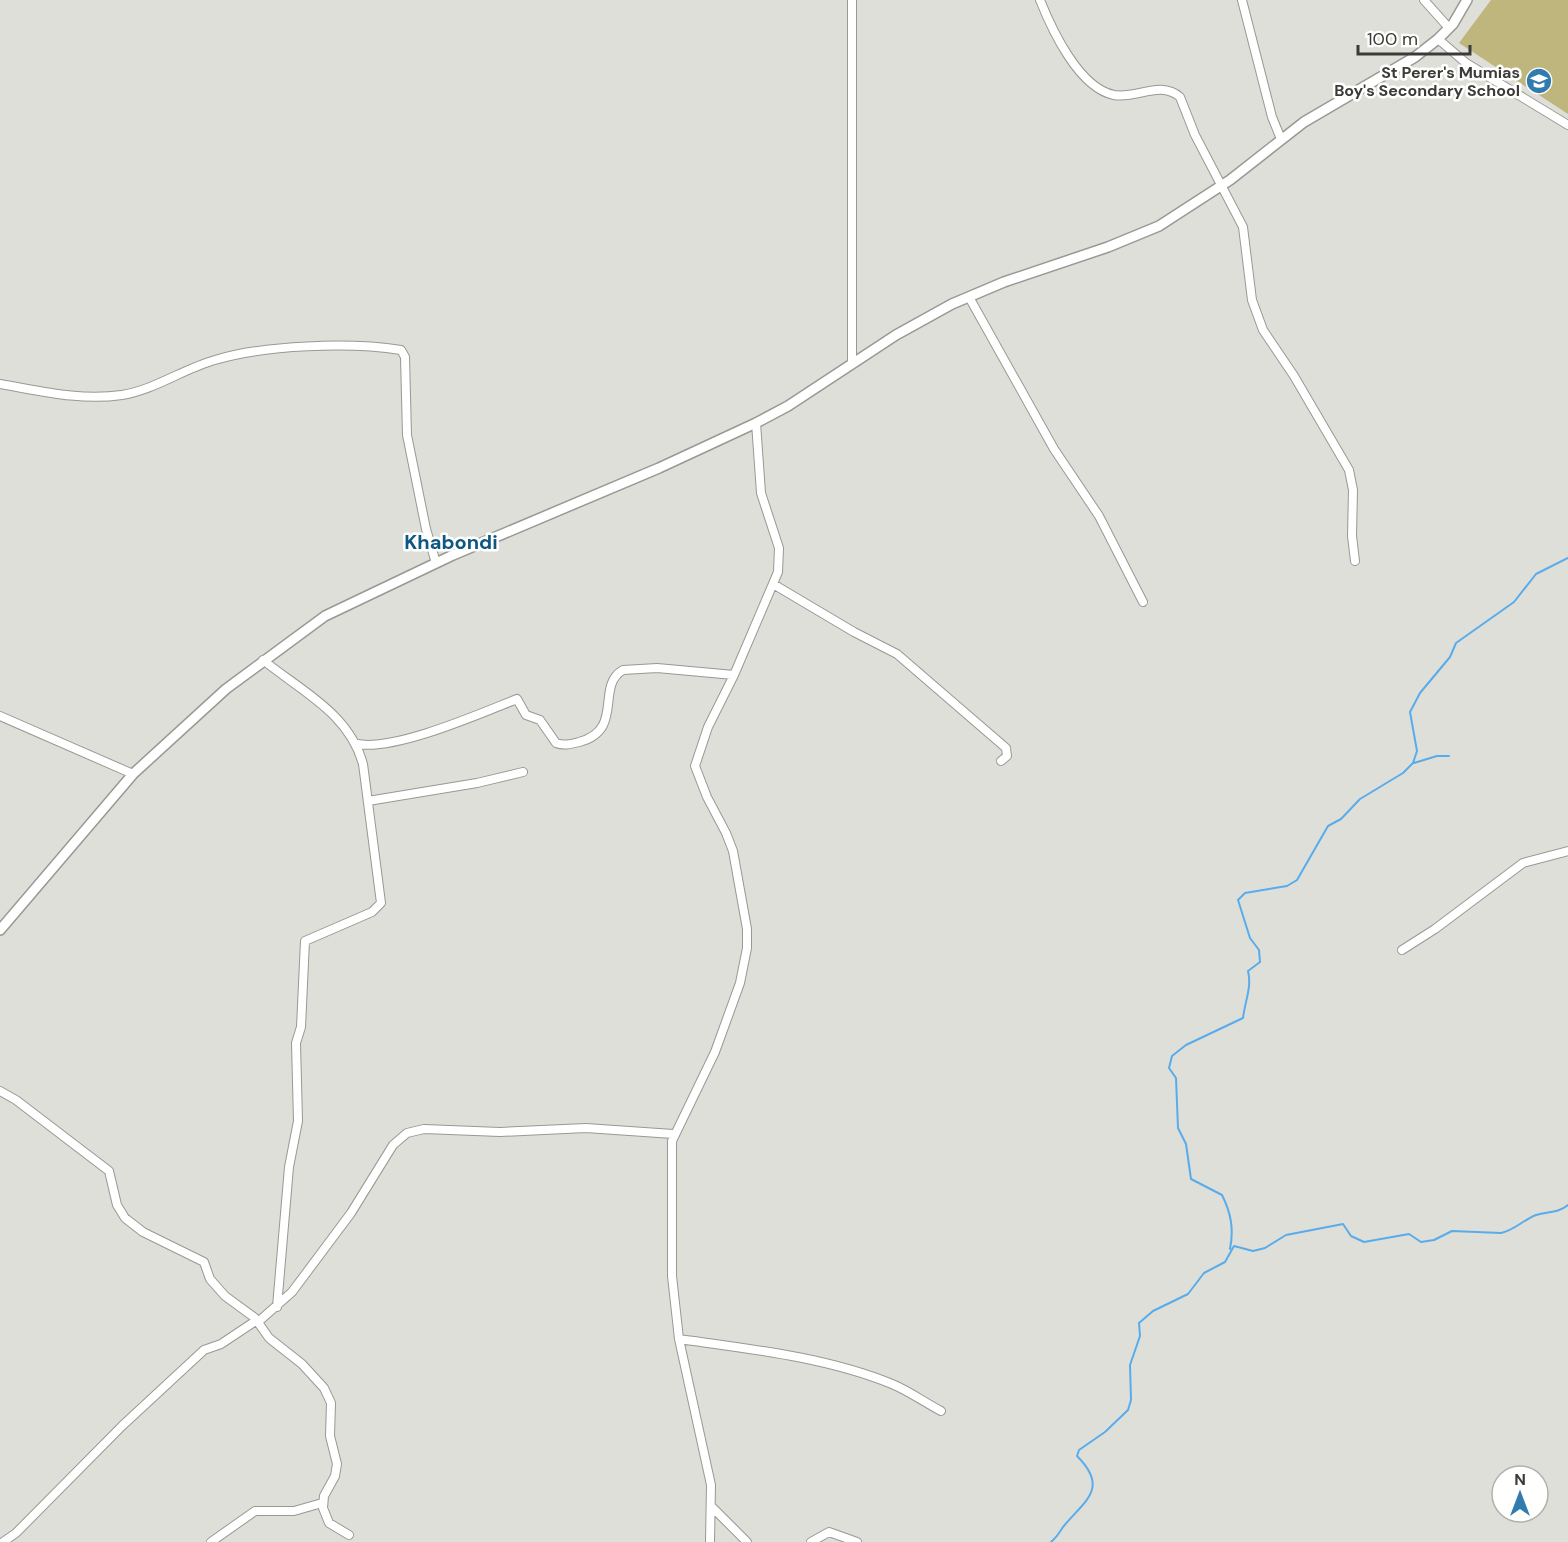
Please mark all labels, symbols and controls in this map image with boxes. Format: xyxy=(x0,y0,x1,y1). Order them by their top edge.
scale bar xyxy=(1358,18,1470,56)
text: 100 m xyxy=(1367,27,1418,51)
place label: St Perer's Mumias Boy's Secondary School xyxy=(1334,62,1520,101)
school or university icon: St Perer's Mumias Boy's Secondary School xyxy=(1524,66,1554,96)
district label: Khabondi xyxy=(404,529,498,555)
north arrow xyxy=(1490,1464,1550,1524)
text: N xyxy=(1514,1469,1526,1490)

